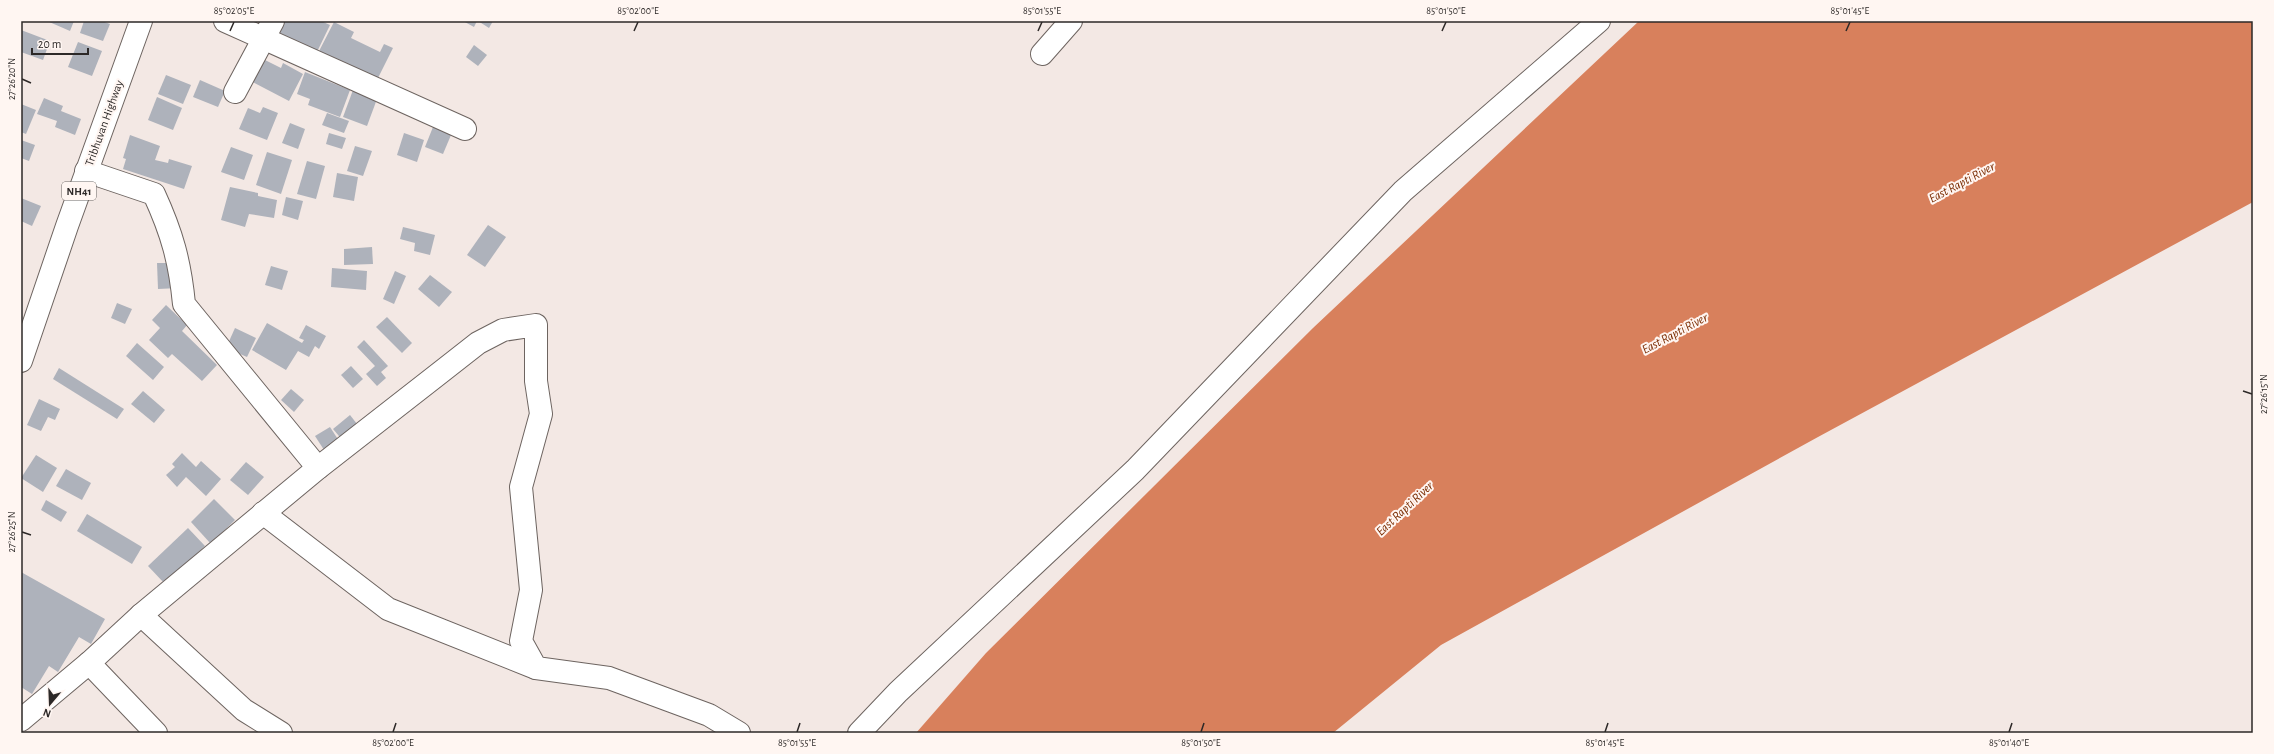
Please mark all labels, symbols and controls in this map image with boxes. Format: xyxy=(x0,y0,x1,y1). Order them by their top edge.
text: 85°02'05"E xyxy=(214,6,254,16)
text: 85°02'00"E xyxy=(617,6,659,16)
text: 85°01'55"E xyxy=(1023,6,1061,16)
text: 85°01'50"E xyxy=(1426,6,1466,16)
text: 85°01'45"E xyxy=(1831,6,1870,16)
scale bar xyxy=(32,30,88,56)
text: 20 m xyxy=(38,38,61,50)
text: 27°26'20"N xyxy=(7,58,17,100)
street label: Tribhuvan Highway xyxy=(83,79,126,168)
water label: East Rapti River xyxy=(1927,160,1998,206)
road number: NH41 xyxy=(62,182,96,200)
water label: East Rapti River xyxy=(1640,311,1711,357)
text: 27°26'15"N xyxy=(2259,374,2269,414)
water label: East Rapti River xyxy=(1374,479,1437,538)
text: 27°26'25"N xyxy=(7,512,17,552)
north arrow xyxy=(30,684,70,724)
text: N xyxy=(41,707,52,719)
text: 85°02'00"E xyxy=(372,738,414,748)
text: 85°01'55"E xyxy=(778,738,816,748)
text: 85°01'50"E xyxy=(1181,738,1221,748)
text: 85°01'45"E xyxy=(1586,738,1625,748)
text: 85°01'40"E xyxy=(1989,738,2029,748)

